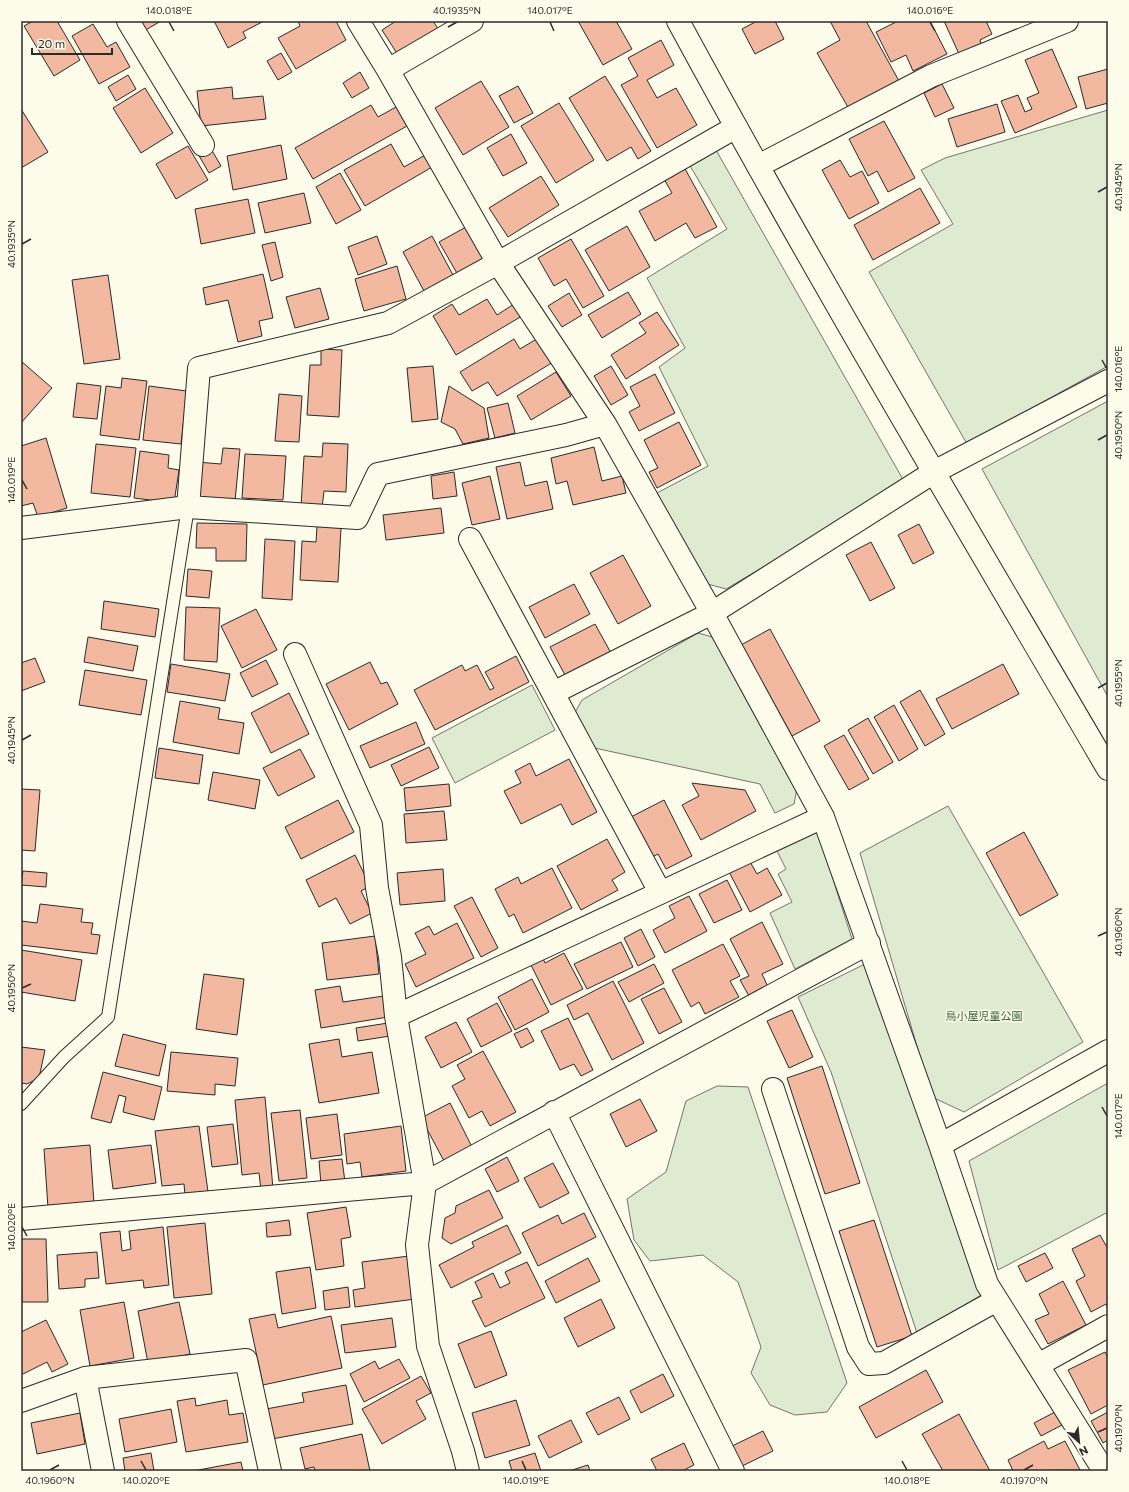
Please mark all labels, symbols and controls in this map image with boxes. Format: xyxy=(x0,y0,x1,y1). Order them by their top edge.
text: 140.018°E xyxy=(146,4,192,16)
text: 40.1935°N xyxy=(433,4,481,16)
text: 140.017°E xyxy=(527,4,573,16)
text: 140.016°E xyxy=(907,4,953,16)
scale bar xyxy=(32,30,112,56)
text: 20 m xyxy=(38,36,65,50)
text: 40.1945°N xyxy=(1112,163,1124,211)
text: 40.1935°N xyxy=(5,220,17,268)
text: 140.016°E xyxy=(1112,346,1124,392)
text: 40.1950°N xyxy=(1112,411,1124,459)
text: 140.019°E xyxy=(5,457,17,503)
text: 40.1955°N xyxy=(1112,659,1124,707)
text: 40.1945°N xyxy=(5,716,17,764)
text: 40.1960°N xyxy=(1112,907,1124,957)
text: 40.1950°N xyxy=(5,964,17,1012)
park label: 鳥小屋児童公園 xyxy=(946,1009,1023,1022)
text: 140.017°E xyxy=(1112,1093,1124,1139)
text: 140.020°E xyxy=(5,1203,17,1251)
text: 40.1970°N xyxy=(1112,1404,1124,1452)
north arrow xyxy=(1059,1422,1099,1462)
text: N xyxy=(1077,1444,1090,1459)
text: 40.1960°N xyxy=(25,1474,75,1486)
text: 140.020°E xyxy=(122,1474,170,1486)
text: 140.019°E xyxy=(503,1474,549,1486)
text: 140.018°E xyxy=(884,1474,930,1486)
text: 40.1970°N xyxy=(1000,1474,1048,1486)

